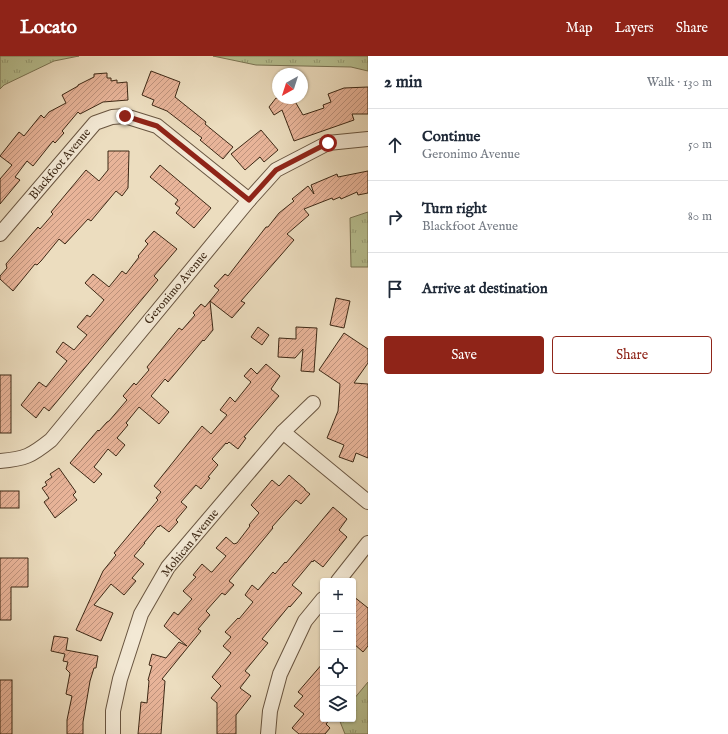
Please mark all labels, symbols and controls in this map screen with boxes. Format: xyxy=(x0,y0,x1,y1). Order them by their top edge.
text: Locato xyxy=(20,16,77,40)
text: Map xyxy=(566,19,593,37)
text: Layers xyxy=(615,19,654,37)
text: Share xyxy=(676,19,708,37)
north arrow xyxy=(272,68,308,104)
text: 2 min xyxy=(384,72,422,93)
text: Walk · 130 m xyxy=(647,74,712,91)
route end xyxy=(116,107,134,125)
street label: Blackfoot Avenue xyxy=(26,125,95,203)
text: Continue xyxy=(422,127,480,146)
route start xyxy=(319,134,337,152)
icon: ahead xyxy=(384,134,406,156)
text: 50 m xyxy=(688,136,712,153)
text: Geronimo Avenue xyxy=(422,146,520,163)
text: Turn right xyxy=(422,199,487,218)
icon: right xyxy=(384,206,406,228)
text: 80 m xyxy=(688,208,712,225)
text: Blackfoot Avenue xyxy=(422,218,518,235)
street label: Geronimo Avenue xyxy=(141,248,211,327)
icon: arrive xyxy=(384,278,406,300)
text: Arrive at destination xyxy=(422,279,548,298)
button: Save xyxy=(384,336,544,374)
button: Share xyxy=(552,336,712,374)
street label: Mohican Avenue xyxy=(158,506,222,580)
map controls xyxy=(320,578,356,722)
button: + xyxy=(320,578,356,614)
button: − xyxy=(320,614,356,650)
button: locate xyxy=(320,650,356,686)
button: layers xyxy=(320,686,356,722)

